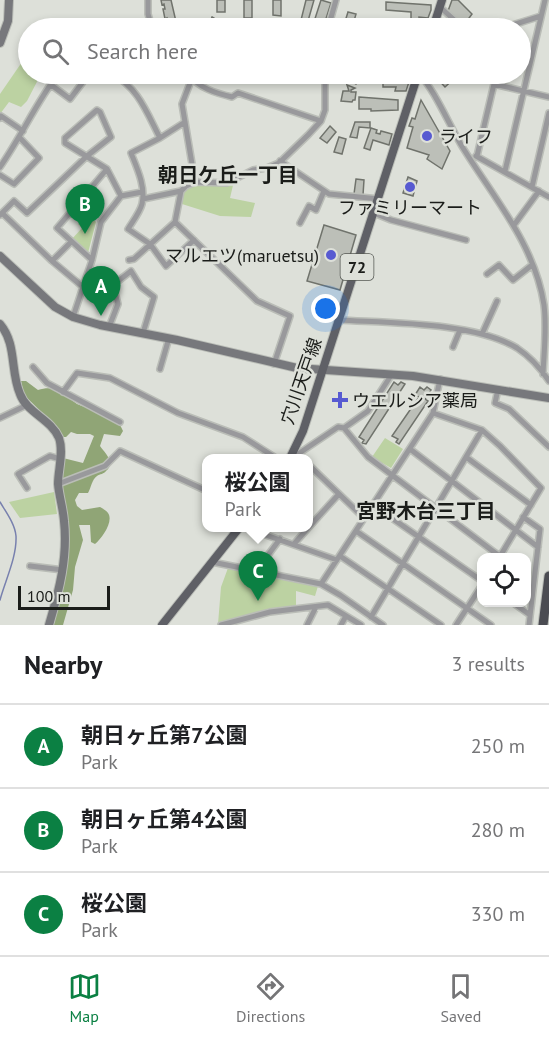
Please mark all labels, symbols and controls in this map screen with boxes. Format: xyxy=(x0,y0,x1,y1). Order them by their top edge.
search box xyxy=(18,18,531,84)
icon: search xyxy=(39,35,72,68)
text: Search here xyxy=(87,37,198,65)
place label: ライフ xyxy=(439,125,493,148)
marker: ライフ xyxy=(420,129,434,143)
district label: 朝日ケ丘一丁目 xyxy=(158,162,298,188)
marker: ファミリーマート xyxy=(403,180,417,194)
pin: B xyxy=(66,184,104,234)
place label: ファミリーマート xyxy=(338,196,482,219)
place label: マルエツ(maruetsu) xyxy=(165,244,319,267)
marker: マルエツ(maruetsu) xyxy=(324,248,338,262)
road number: 72 xyxy=(340,254,374,280)
pin: A xyxy=(82,266,120,316)
your location xyxy=(311,294,340,323)
street label: 穴川天戸線 xyxy=(275,335,327,427)
place label: ウエルシア薬局 xyxy=(352,389,478,412)
marker: ウエルシア薬局 xyxy=(333,393,347,407)
popup xyxy=(202,454,313,532)
text: 桜公園 xyxy=(224,468,291,496)
text: Park xyxy=(224,496,261,522)
district label: 宮野木台三丁目 xyxy=(356,498,496,524)
pin: C xyxy=(238,552,278,601)
map controls xyxy=(477,553,531,607)
button: locate xyxy=(477,553,531,607)
scale bar xyxy=(18,583,110,610)
text: 100 m xyxy=(27,586,70,606)
text: Nearby xyxy=(24,648,102,681)
text: 3 results xyxy=(452,651,525,677)
text: 朝日ヶ丘第7公園 xyxy=(81,721,247,749)
text: A xyxy=(37,733,50,759)
text: 250 m xyxy=(471,733,525,759)
text: Park xyxy=(81,749,118,775)
text: 朝日ヶ丘第4公園 xyxy=(81,805,247,833)
text: B xyxy=(38,817,49,843)
text: 280 m xyxy=(471,817,525,843)
text: Park xyxy=(81,833,118,859)
text: 桜公園 xyxy=(81,889,147,917)
text: C xyxy=(38,901,49,927)
text: 330 m xyxy=(471,901,525,927)
text: Park xyxy=(81,917,118,943)
tab: Map xyxy=(68,970,101,1026)
tab: Directions xyxy=(236,970,305,1026)
tab: Saved xyxy=(441,970,481,1026)

